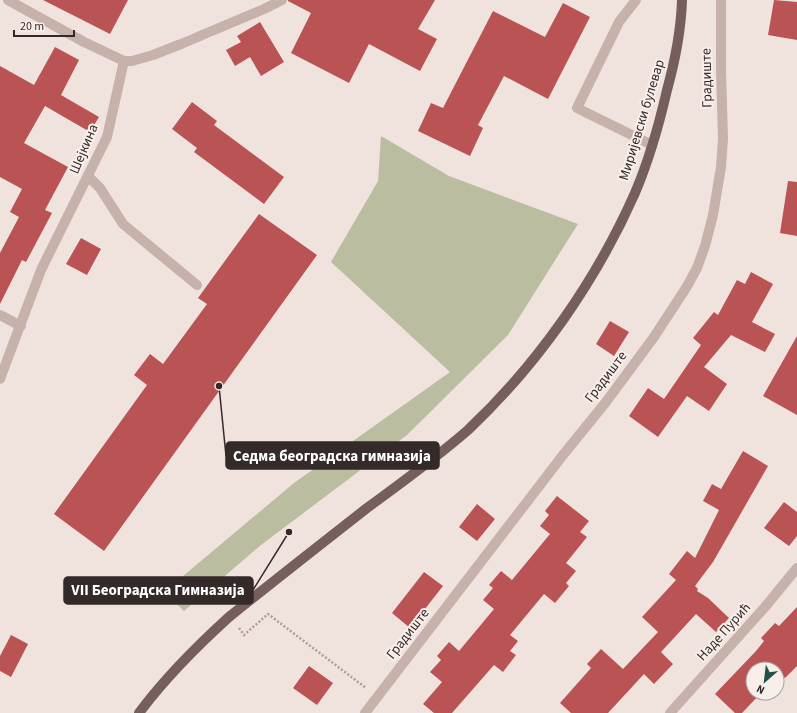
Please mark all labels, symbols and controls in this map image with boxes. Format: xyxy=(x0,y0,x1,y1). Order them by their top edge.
scale bar xyxy=(14,12,74,38)
text: 20 m xyxy=(20,18,44,35)
street label: Градиште xyxy=(696,48,718,108)
street label: Миријевски булевар xyxy=(614,57,670,183)
street label: Шејкина xyxy=(65,121,103,177)
street label: Градиште xyxy=(580,347,632,407)
callout: Седма београдска гимназија xyxy=(226,442,439,469)
text: Седма београдска гимназија xyxy=(233,446,431,467)
callout: VII Београдска Гимназија xyxy=(64,577,253,604)
text: VII Београдска Гимназија xyxy=(70,580,245,601)
street label: Наде Пурић xyxy=(692,598,756,666)
street label: Градиште xyxy=(382,604,434,664)
north arrow xyxy=(745,661,785,701)
text: N xyxy=(754,681,767,698)

